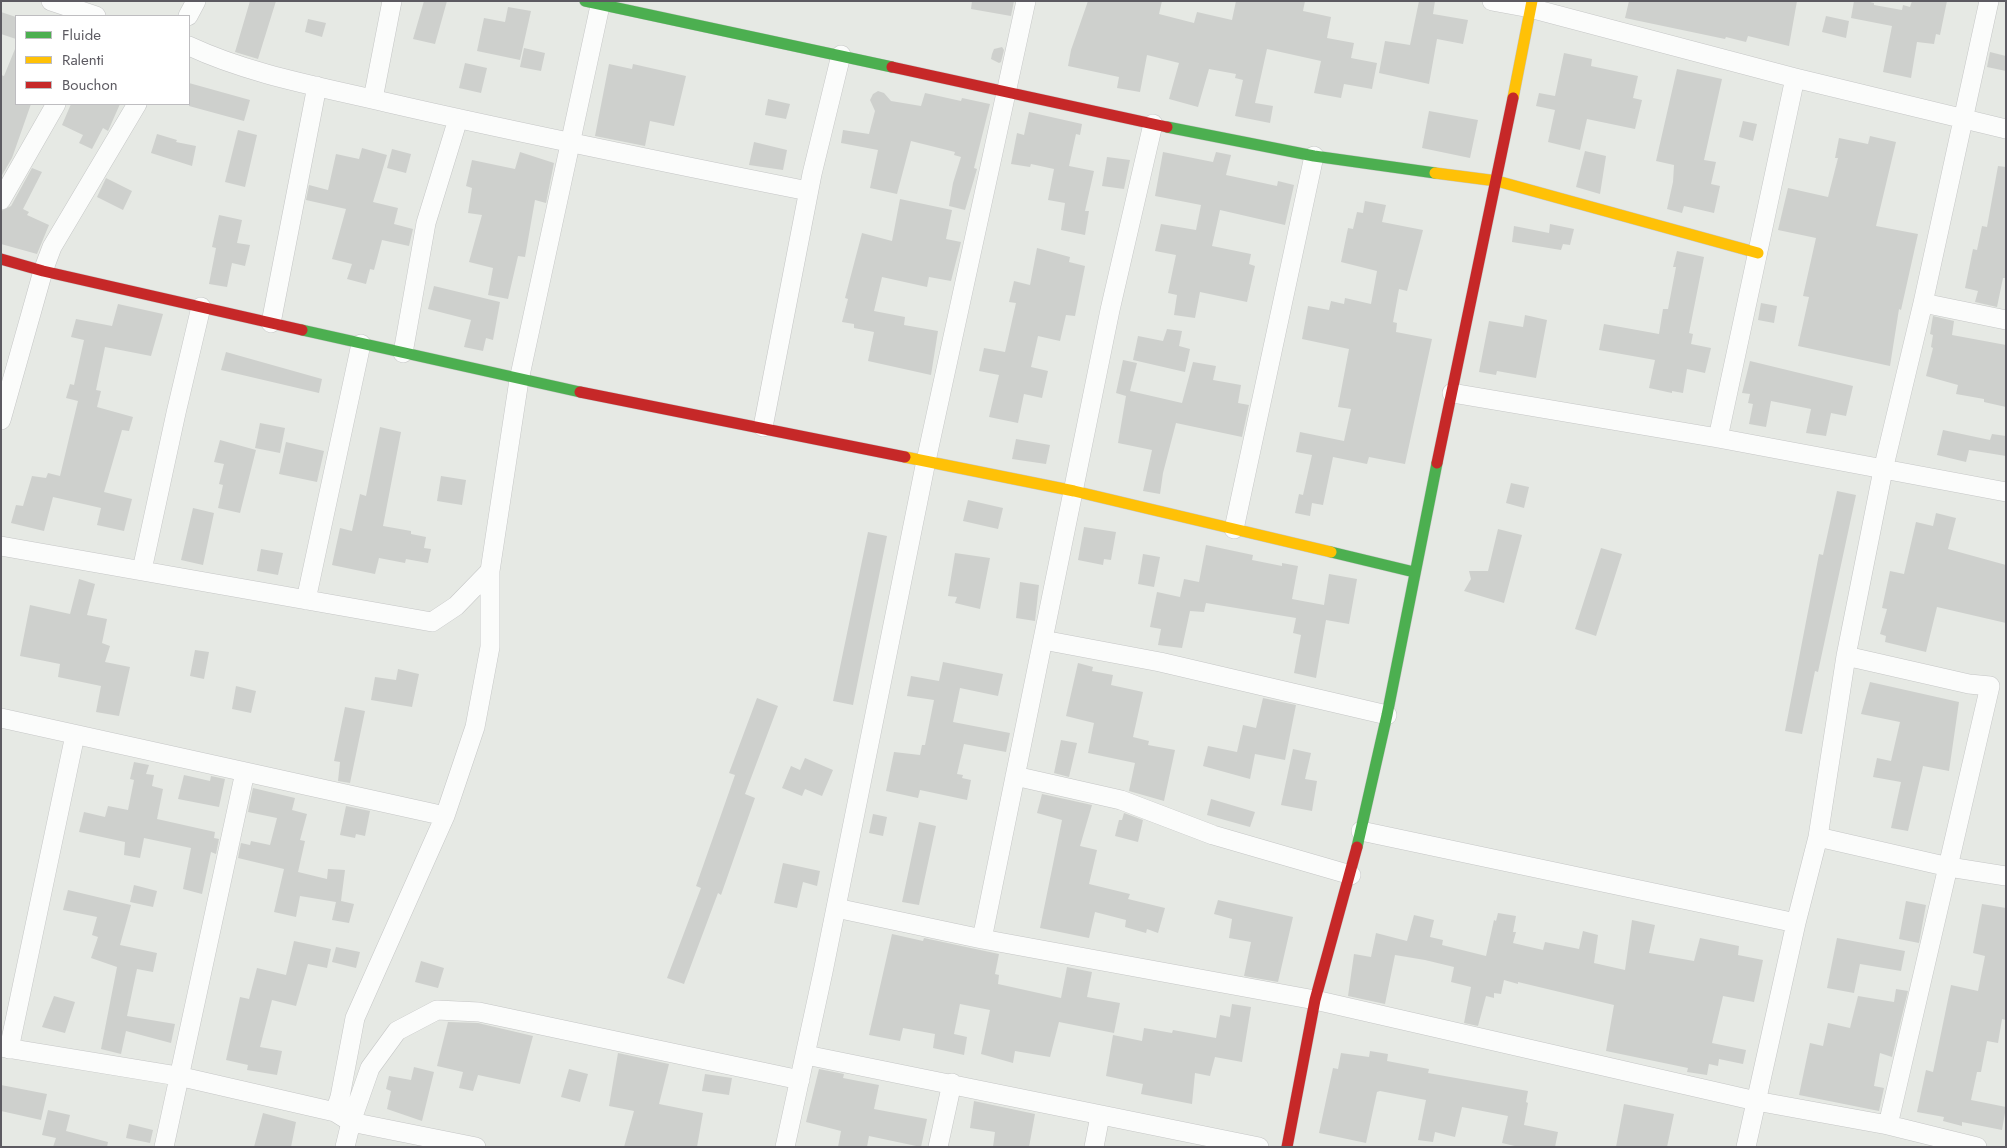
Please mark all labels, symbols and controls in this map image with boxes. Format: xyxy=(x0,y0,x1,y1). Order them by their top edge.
legend xyxy=(15,15,190,105)
text: Fluide xyxy=(62,24,101,46)
text: Ralenti xyxy=(62,49,104,71)
text: Bouchon xyxy=(62,74,118,96)

